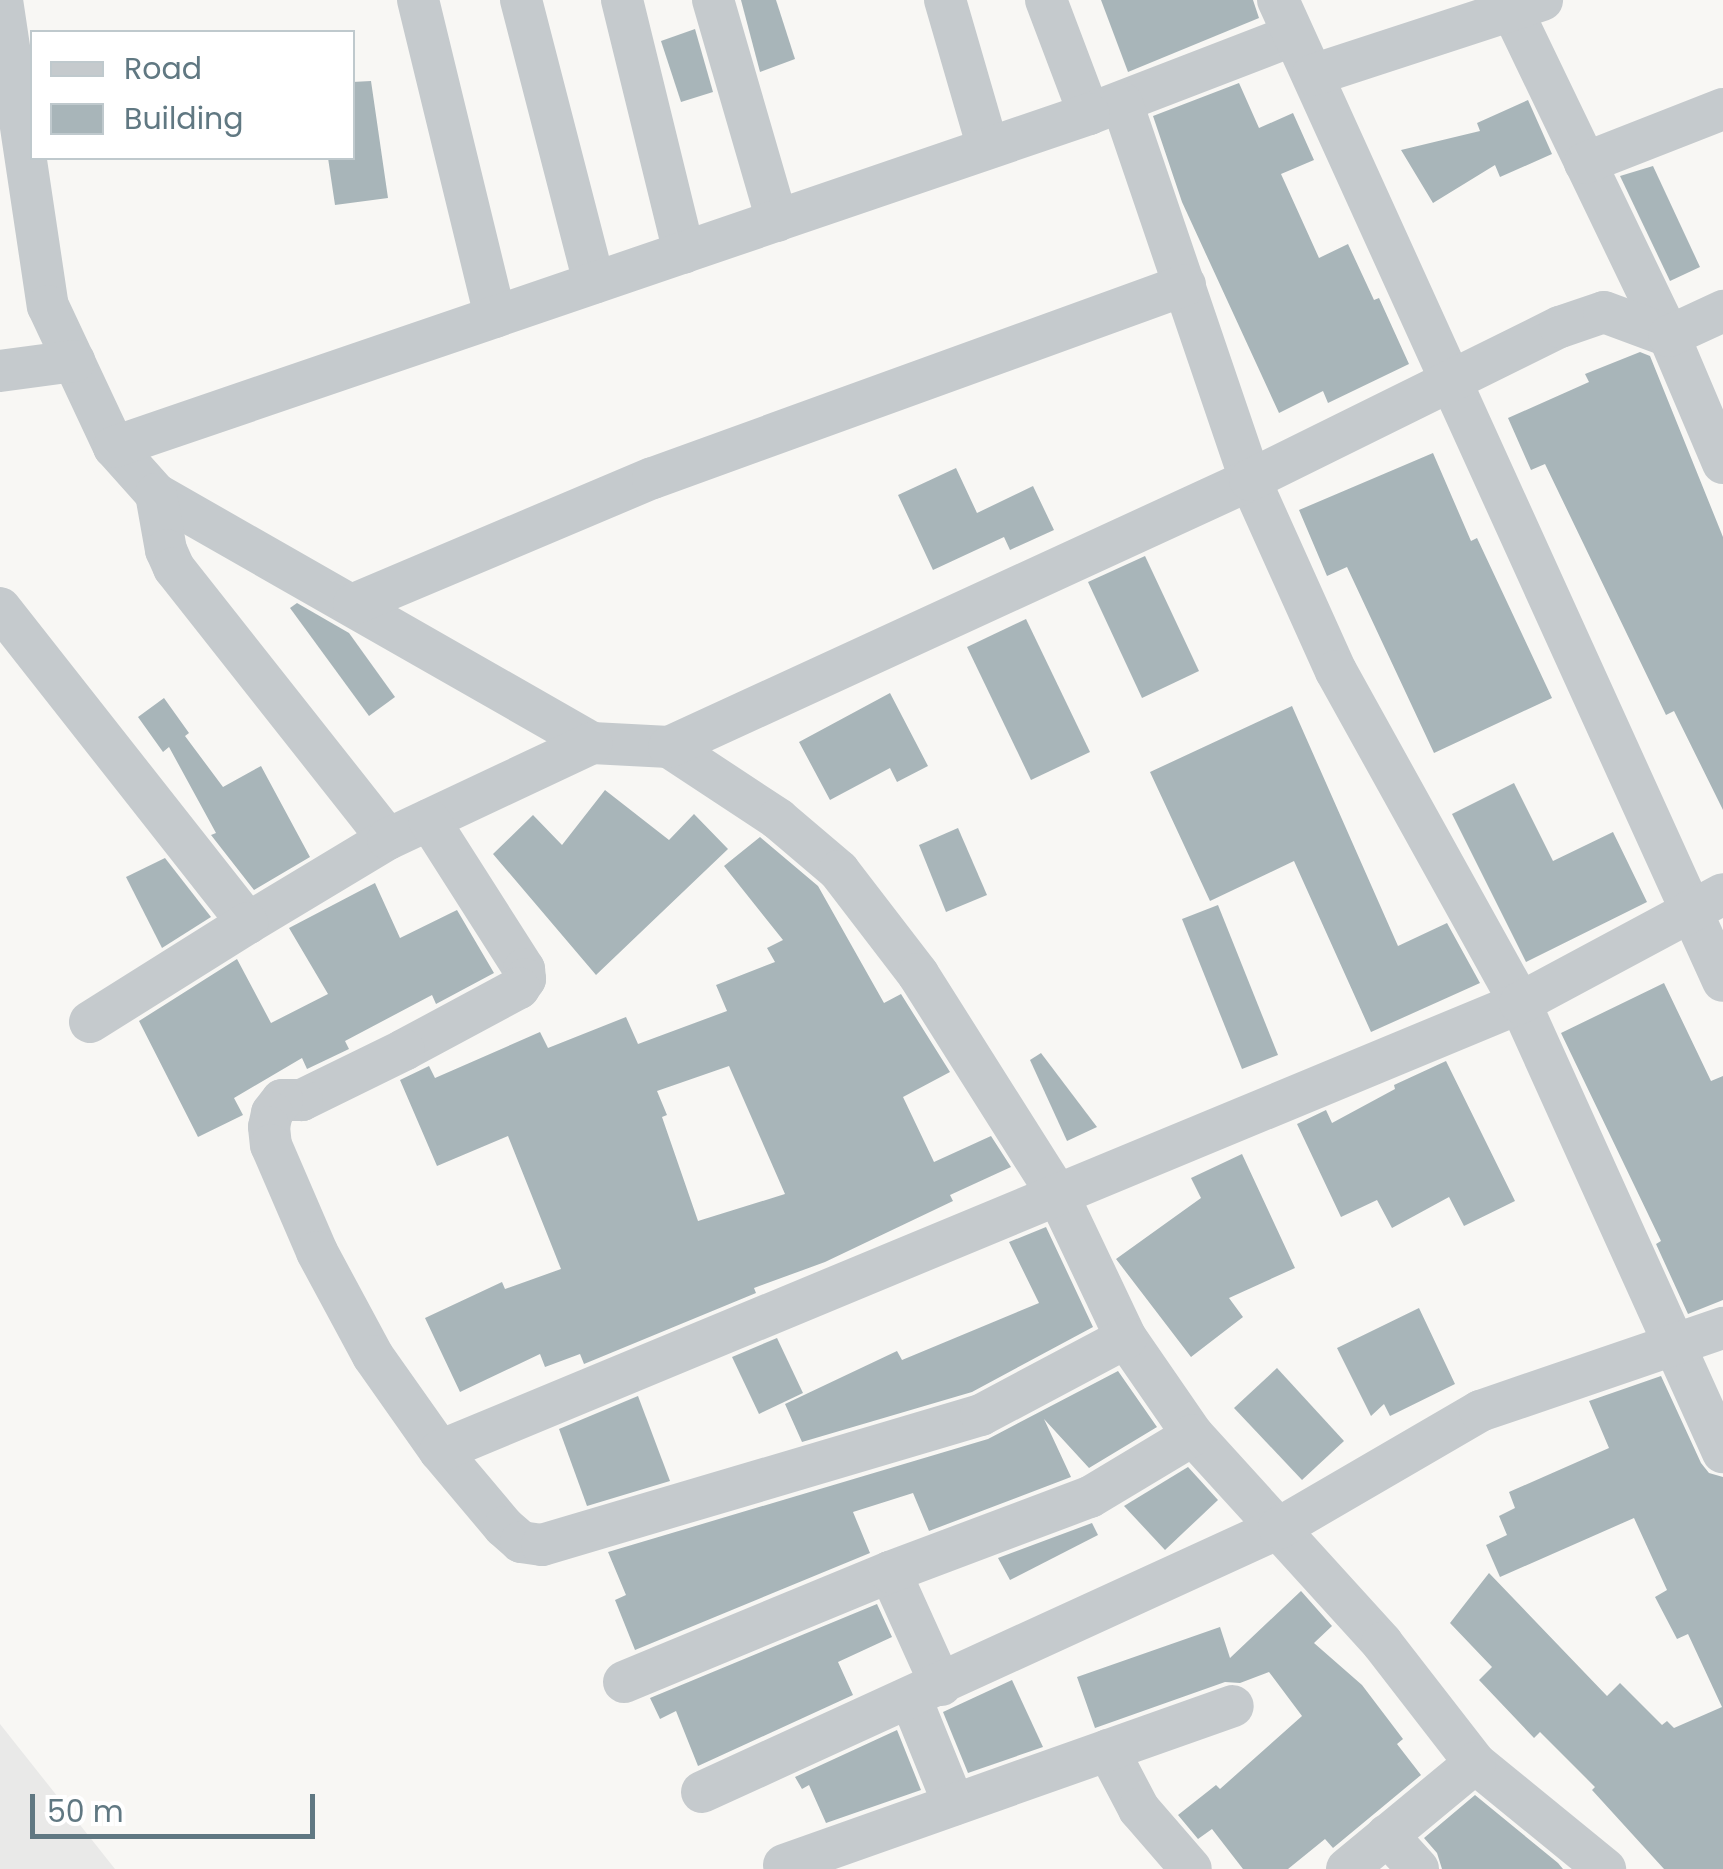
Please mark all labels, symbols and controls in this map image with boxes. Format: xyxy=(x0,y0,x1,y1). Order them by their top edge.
legend xyxy=(30,30,355,160)
text: Road xyxy=(124,47,202,90)
text: Building xyxy=(124,97,244,140)
scale bar xyxy=(35,1774,320,1836)
text: 50 m xyxy=(47,1790,124,1833)

